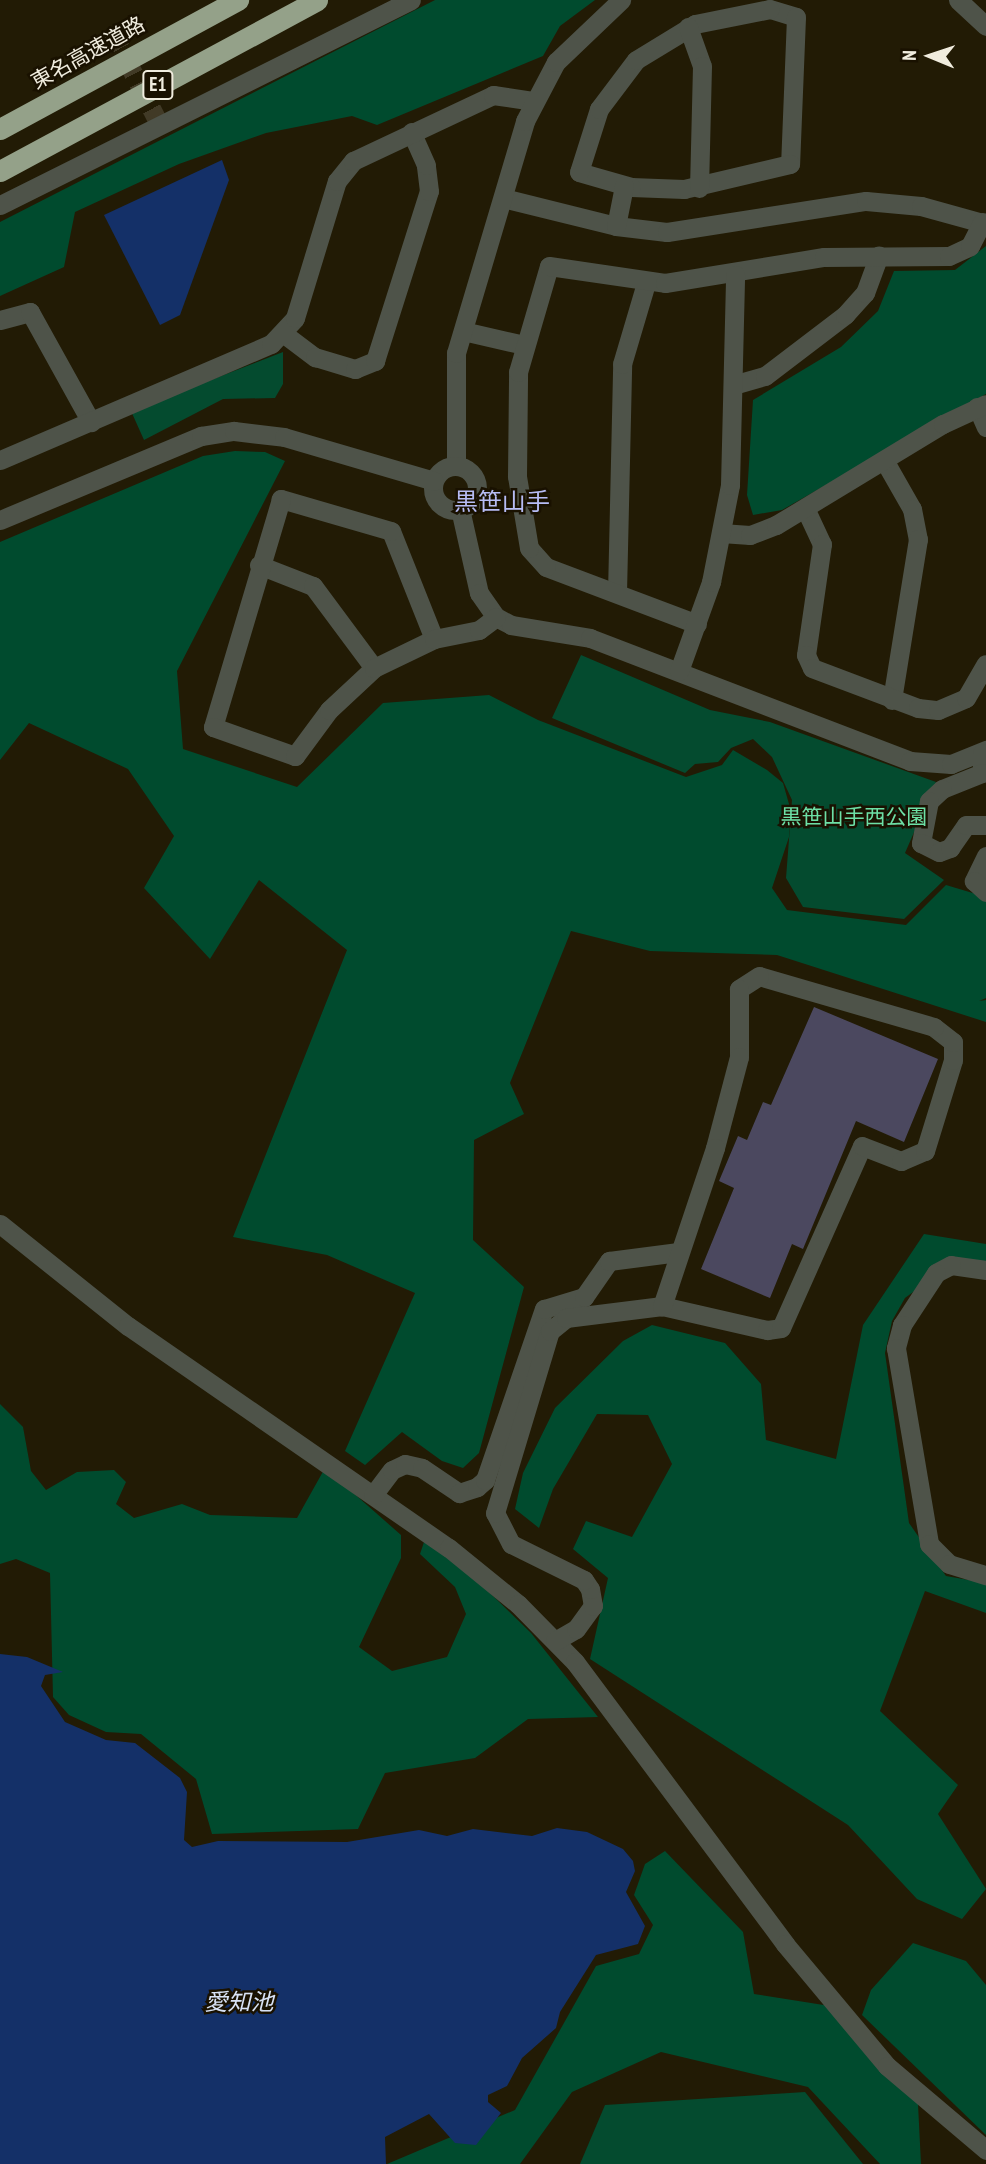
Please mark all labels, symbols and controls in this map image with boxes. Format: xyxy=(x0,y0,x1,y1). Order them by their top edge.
street label: 東名高速道路 xyxy=(27,11,149,95)
north arrow xyxy=(895,21,965,91)
text: N xyxy=(897,50,921,61)
road number: E1 xyxy=(142,69,174,100)
district label: 黒笹山手 xyxy=(454,488,550,516)
park label: 黒笹山手西公園 xyxy=(781,804,927,830)
water label: 愛知池 xyxy=(205,1988,273,2016)

